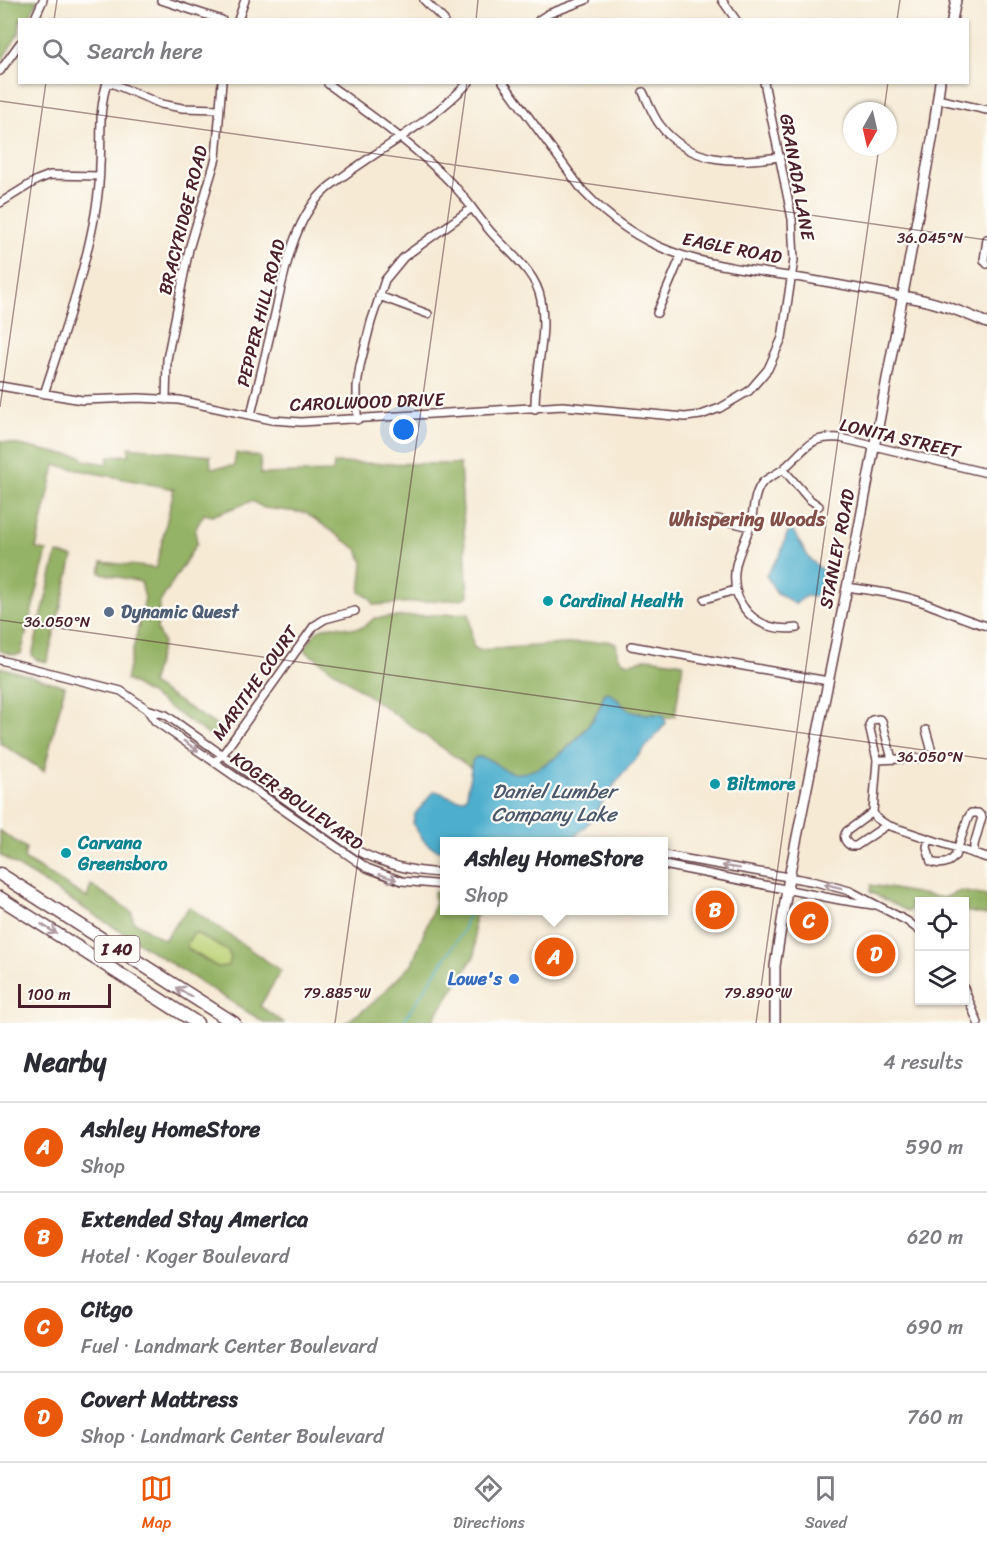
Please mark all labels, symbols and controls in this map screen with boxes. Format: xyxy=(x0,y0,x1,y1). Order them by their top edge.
search box xyxy=(18,18,969,84)
text: Search here xyxy=(87,32,203,71)
icon: search xyxy=(39,35,72,68)
north arrow xyxy=(843,102,897,156)
street label: GRANADA LANE xyxy=(770,111,824,244)
street label: BRACYRIDGE ROAD xyxy=(149,142,217,298)
street label: EAGLE ROAD xyxy=(679,223,785,273)
text: 36.045°N xyxy=(897,225,964,251)
street label: PEPPER HILL ROAD xyxy=(227,236,295,390)
street label: CAROLWOOD DRIVE xyxy=(289,383,446,421)
street label: LONITA STREET xyxy=(837,409,964,468)
your location xyxy=(389,415,418,444)
street label: STANLEY ROAD xyxy=(810,486,864,611)
district label: Whispering Woods xyxy=(669,502,826,537)
place label: Cardinal Health xyxy=(559,585,684,617)
marker: Cardinal Health xyxy=(541,594,555,608)
place label: Dynamic Quest xyxy=(121,596,240,628)
marker: Dynamic Quest xyxy=(102,605,116,619)
text: 36.050°N xyxy=(24,609,91,635)
street label: MARITHE COURT xyxy=(203,618,307,747)
one-way arrow xyxy=(183,740,199,752)
street label: KOGER BOULEVARD xyxy=(224,743,370,859)
text: 36.050°N xyxy=(897,744,964,770)
place label: Biltmore xyxy=(727,768,796,800)
water label: Daniel Lumber Company Lake xyxy=(491,774,620,832)
marker: Biltmore xyxy=(708,777,722,791)
place label: Carvana Greensboro xyxy=(77,827,168,880)
popup xyxy=(440,837,668,915)
text: Ashley HomeStore xyxy=(464,839,644,878)
marker: Carvana Greensboro xyxy=(59,846,73,860)
one-way arrow xyxy=(722,862,742,873)
one-way arrow xyxy=(378,872,397,883)
text: Shop xyxy=(464,878,508,913)
one-way arrow xyxy=(824,880,843,891)
pin: B xyxy=(696,888,734,932)
map controls xyxy=(915,897,969,1005)
button: locate xyxy=(915,897,969,951)
pin: C xyxy=(790,898,828,944)
one-way arrow xyxy=(41,923,57,935)
pin: D xyxy=(856,932,896,976)
pin: A xyxy=(534,934,574,980)
road number: I 40 xyxy=(94,936,140,962)
button: layers xyxy=(915,951,969,1005)
place label: Lowe's xyxy=(448,963,503,995)
marker: Lowe's xyxy=(507,972,521,986)
text: 100 m xyxy=(27,980,71,1009)
text: 79.885°W xyxy=(303,980,371,1006)
text: 79.890°W xyxy=(724,980,792,1006)
scale bar xyxy=(18,981,111,1008)
one-way arrow xyxy=(176,985,193,997)
text: Nearby xyxy=(24,1039,106,1085)
text: 4 results xyxy=(883,1045,963,1080)
text: Ashley HomeStore xyxy=(81,1110,260,1149)
text: A xyxy=(37,1130,50,1165)
text: 590 m xyxy=(905,1130,963,1165)
text: Shop xyxy=(81,1149,125,1184)
text: Extended Stay America xyxy=(81,1200,308,1239)
text: B xyxy=(37,1220,50,1255)
text: 620 m xyxy=(907,1220,963,1255)
text: Hotel · Koger Boulevard xyxy=(81,1239,289,1274)
text: Citgo xyxy=(81,1290,133,1329)
text: C xyxy=(37,1310,50,1345)
text: 690 m xyxy=(906,1310,963,1345)
text: Fuel · Landmark Center Boulevard xyxy=(81,1329,377,1364)
text: Covert Mattress xyxy=(81,1380,238,1419)
text: D xyxy=(38,1400,49,1435)
text: 760 m xyxy=(907,1400,963,1435)
text: Shop · Landmark Center Boulevard xyxy=(81,1419,384,1454)
tab: Map xyxy=(140,1472,173,1537)
tab: Directions xyxy=(453,1472,525,1537)
tab: Saved xyxy=(805,1472,847,1537)

